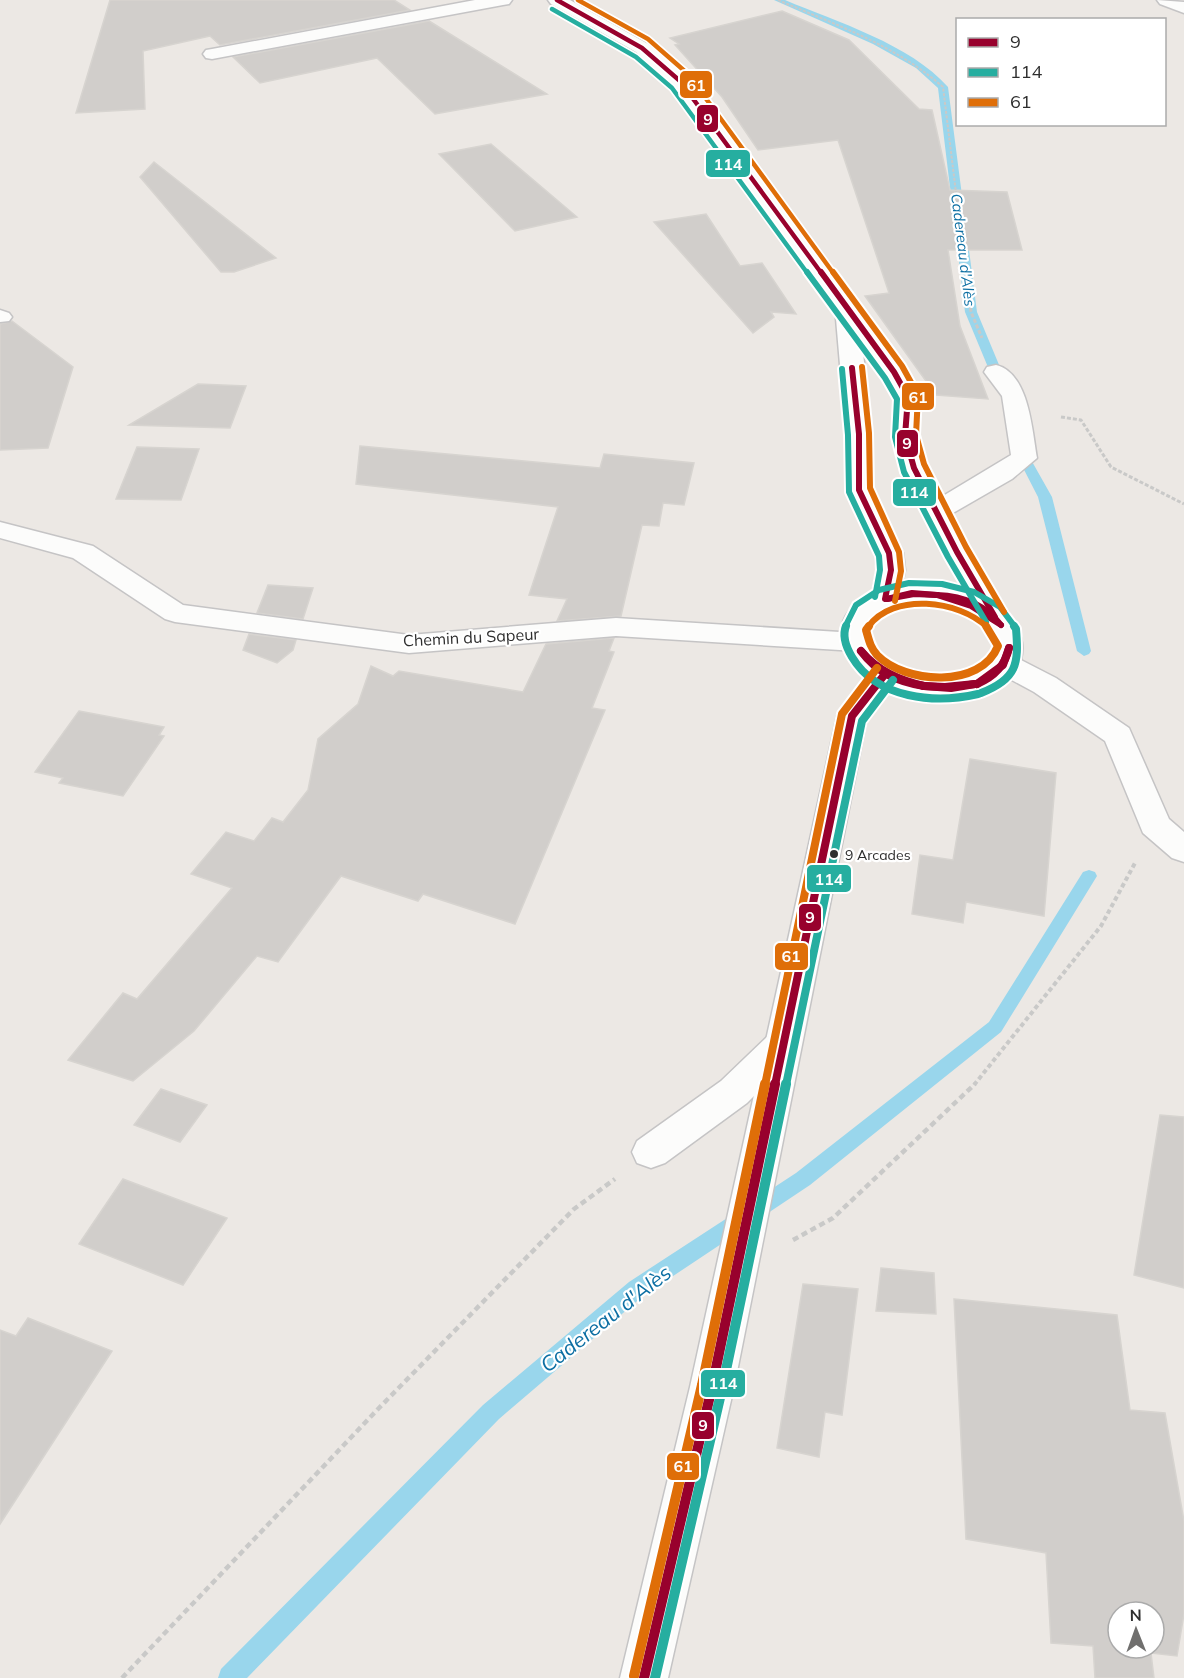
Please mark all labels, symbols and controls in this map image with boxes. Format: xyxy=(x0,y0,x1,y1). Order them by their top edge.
legend xyxy=(956,18,1166,126)
text: 9 xyxy=(1010,30,1021,53)
text: 114 xyxy=(1010,60,1043,83)
line badge: 61 xyxy=(679,70,713,99)
text: 61 xyxy=(686,75,706,95)
text: 61 xyxy=(1010,90,1032,113)
line badge: 9 xyxy=(696,104,719,133)
text: 9 xyxy=(703,109,713,129)
line badge: 114 xyxy=(705,149,751,178)
text: 114 xyxy=(714,154,743,174)
water label: Cadereau d'Alès xyxy=(947,192,980,308)
line badge: 61 xyxy=(901,382,935,411)
text: 61 xyxy=(908,387,928,407)
line badge: 9 xyxy=(896,429,919,458)
text: 9 xyxy=(902,433,912,453)
line badge: 114 xyxy=(892,478,937,507)
text: 114 xyxy=(900,482,929,502)
street label: Chemin du Sapeur xyxy=(402,623,540,651)
place label: 9 Arcades xyxy=(845,846,911,864)
marker: 9 Arcades xyxy=(828,848,840,860)
line badge: 114 xyxy=(806,864,852,893)
text: 114 xyxy=(815,869,844,889)
line badge: 9 xyxy=(798,903,822,932)
text: 9 xyxy=(805,907,815,927)
line badge: 61 xyxy=(774,942,809,971)
text: 61 xyxy=(781,946,801,966)
water label: Cadereau d'Alès xyxy=(535,1259,676,1377)
line badge: 114 xyxy=(700,1369,746,1398)
text: 114 xyxy=(709,1373,738,1393)
line badge: 9 xyxy=(691,1411,715,1440)
text: 9 xyxy=(698,1415,708,1435)
line badge: 61 xyxy=(666,1452,700,1481)
text: 61 xyxy=(673,1456,693,1476)
north arrow xyxy=(1106,1600,1166,1660)
text: N xyxy=(1130,1605,1142,1625)

